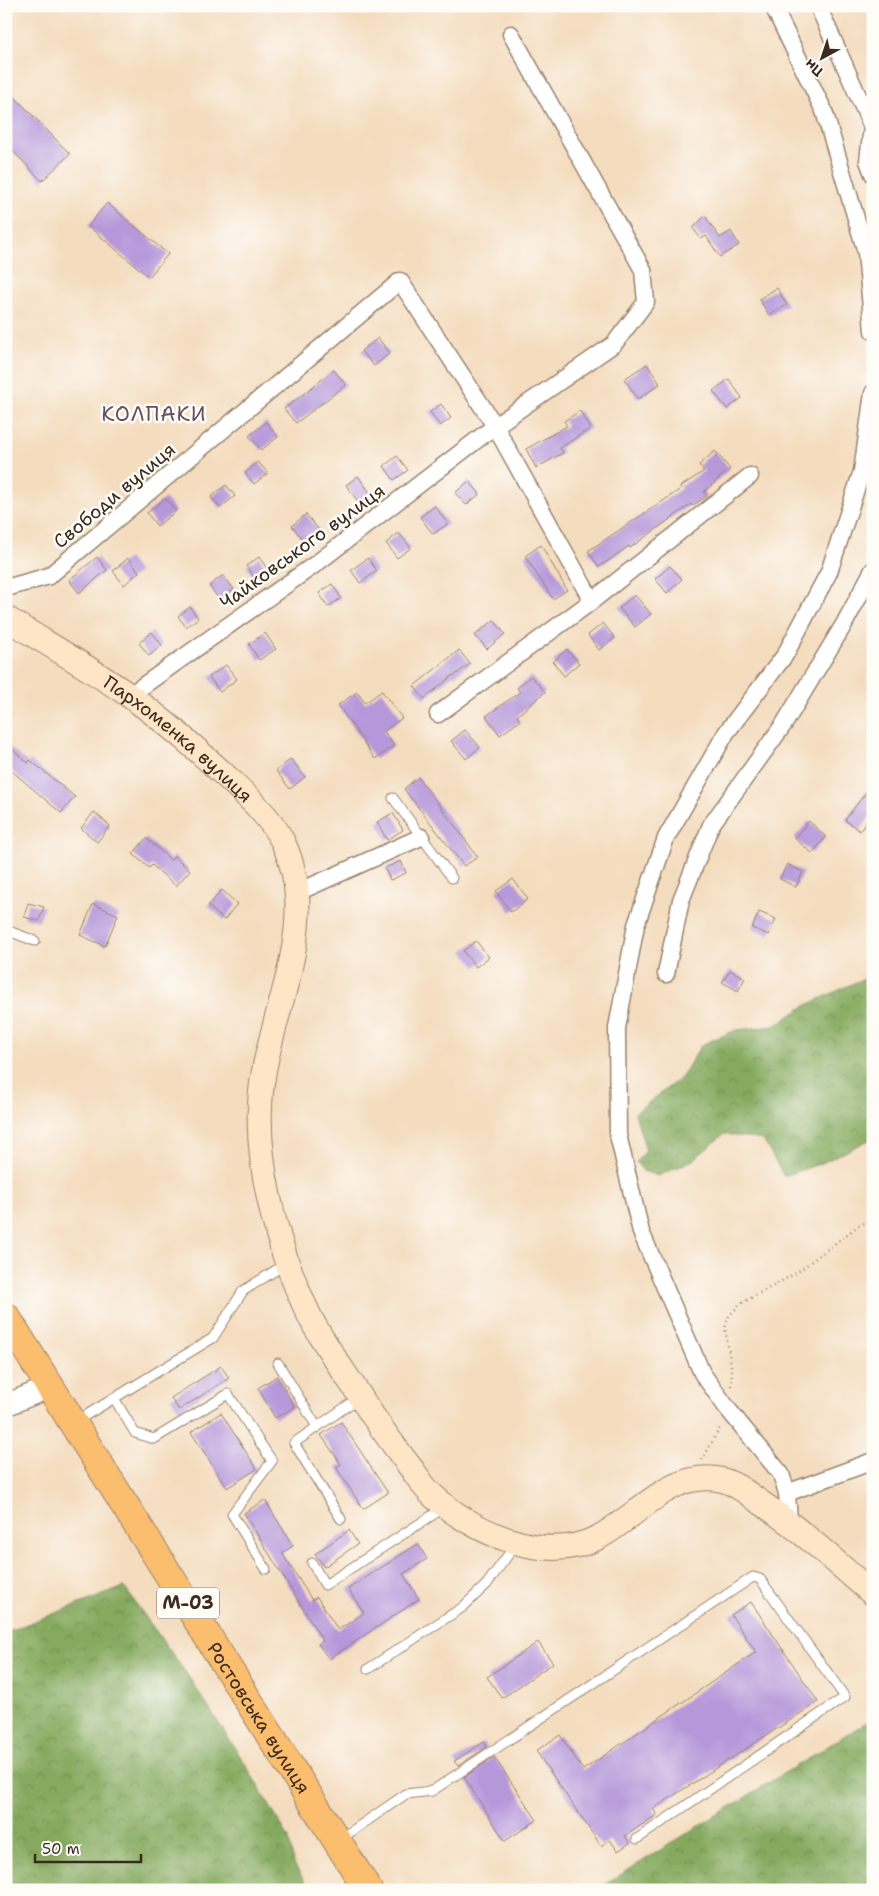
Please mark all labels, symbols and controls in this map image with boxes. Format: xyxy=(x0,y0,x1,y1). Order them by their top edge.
north arrow xyxy=(796,32,846,82)
text: Пн xyxy=(801,55,827,81)
district label: КОЛПАКИ xyxy=(101,400,207,428)
street label: Свободи вулиця xyxy=(48,437,181,554)
street label: Чайковського вулиця xyxy=(215,478,390,615)
street label: Пархоменка вулиця xyxy=(99,670,258,808)
road number: М-03 xyxy=(157,1588,219,1619)
street label: Ростовська вулиця xyxy=(201,1637,316,1799)
scale bar xyxy=(35,1831,141,1863)
text: 50 m xyxy=(42,1839,80,1859)

